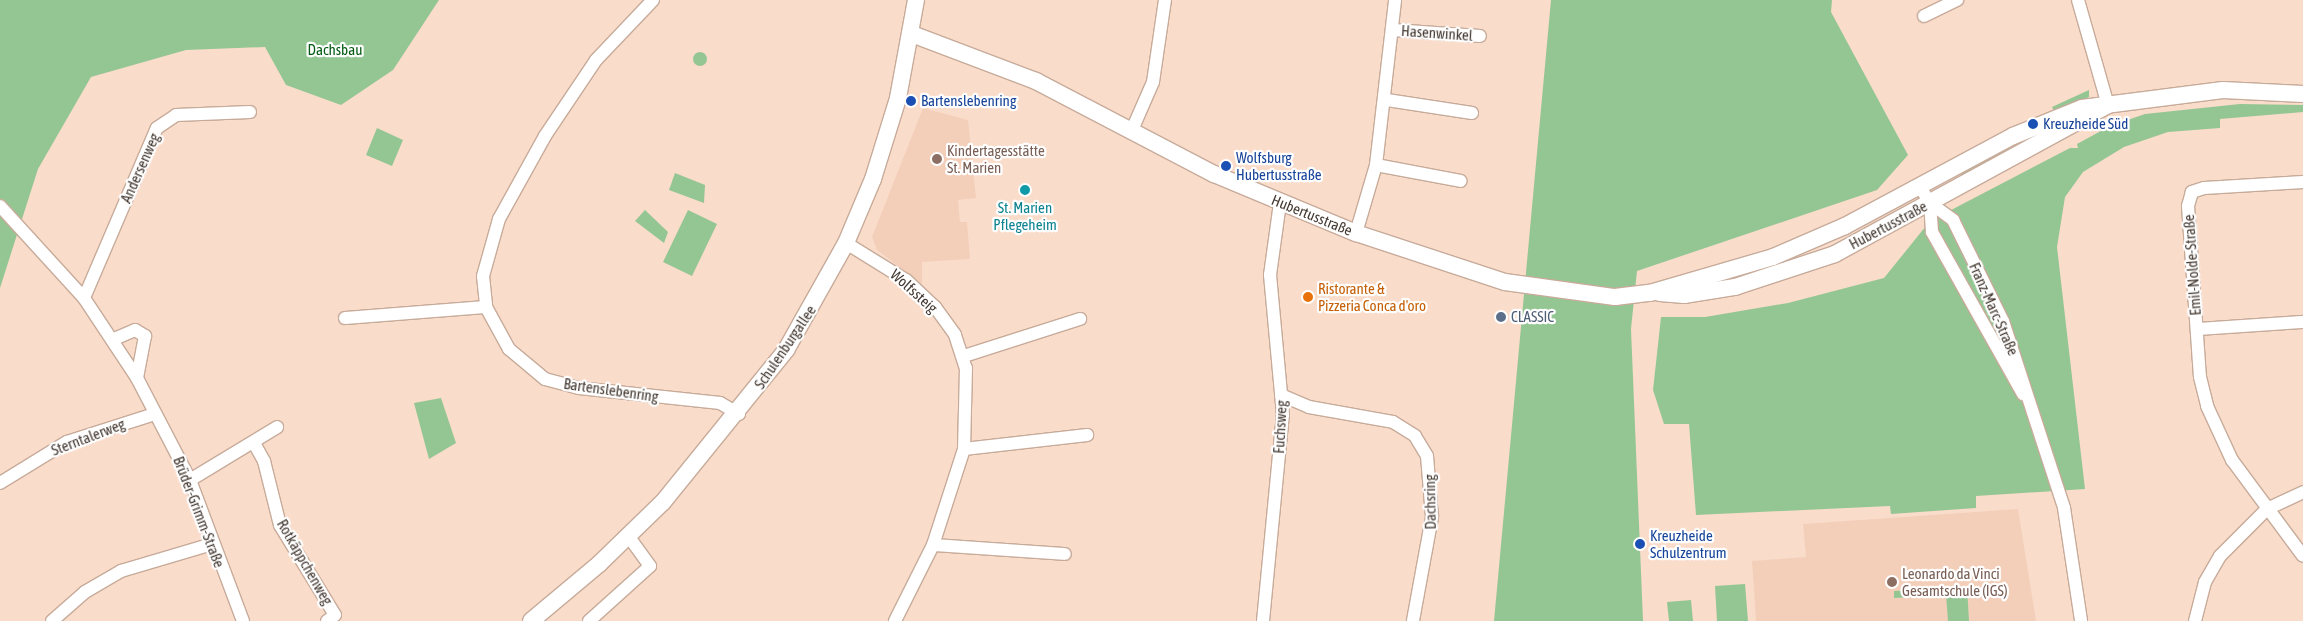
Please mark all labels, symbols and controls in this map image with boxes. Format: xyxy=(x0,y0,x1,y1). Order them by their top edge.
street label: Hasenwinkel xyxy=(1401,22,1473,44)
park label: Dachsbau xyxy=(308,41,362,59)
place label: Bartenslebenring xyxy=(921,92,1016,110)
marker: Bartenslebenring xyxy=(905,95,917,107)
place label: Kreuzheide Süd xyxy=(2043,115,2128,133)
marker: Kreuzheide Süd xyxy=(2027,118,2039,130)
street label: Andersenweg xyxy=(117,130,163,206)
place label: Kindertagesstätte St. Marien xyxy=(947,141,1045,176)
place label: Wolfsburg Hubertusstraße xyxy=(1236,148,1322,183)
marker: Kindertagesstätte St. Marien xyxy=(931,153,943,165)
marker: Wolfsburg Hubertusstraße xyxy=(1220,160,1232,172)
marker: St. Marien Pflegeheim xyxy=(1019,184,1031,196)
street label: Hubertusstraße xyxy=(1269,191,1355,239)
street label: Hubertusstraße xyxy=(1846,197,1930,253)
place label: St. Marien Pflegeheim xyxy=(993,198,1057,233)
street label: Emil-Nolde-Straße xyxy=(2179,214,2205,316)
street label: Franz-Marc-Straße xyxy=(1966,260,2022,358)
street label: Wolfssteig xyxy=(887,265,941,317)
place label: Ristorante & Pizzeria Conca d'oro xyxy=(1318,279,1426,314)
marker: Ristorante & Pizzeria Conca d'oro xyxy=(1302,291,1314,303)
street label: Schulenburgallee xyxy=(750,302,820,392)
place label: CLASSIC xyxy=(1511,308,1554,326)
marker: CLASSIC xyxy=(1495,311,1507,323)
street label: Bartenslebenring xyxy=(563,374,659,406)
street label: Fuchsweg xyxy=(1270,400,1290,454)
street label: Sterntalerweg xyxy=(49,415,127,459)
street label: Brüder-Grimm-Straße xyxy=(170,454,228,570)
street label: Dachsring xyxy=(1421,474,1439,530)
street label: Rotkäppchenweg xyxy=(273,516,337,608)
place label: Kreuzheide Schulzentrum xyxy=(1650,526,1726,561)
marker: Kreuzheide Schulzentrum xyxy=(1634,538,1646,550)
place label: Leonardo da Vinci Gesamtschule (IGS) xyxy=(1902,564,2007,599)
marker: Leonardo da Vinci Gesamtschule (IGS) xyxy=(1886,576,1898,588)

